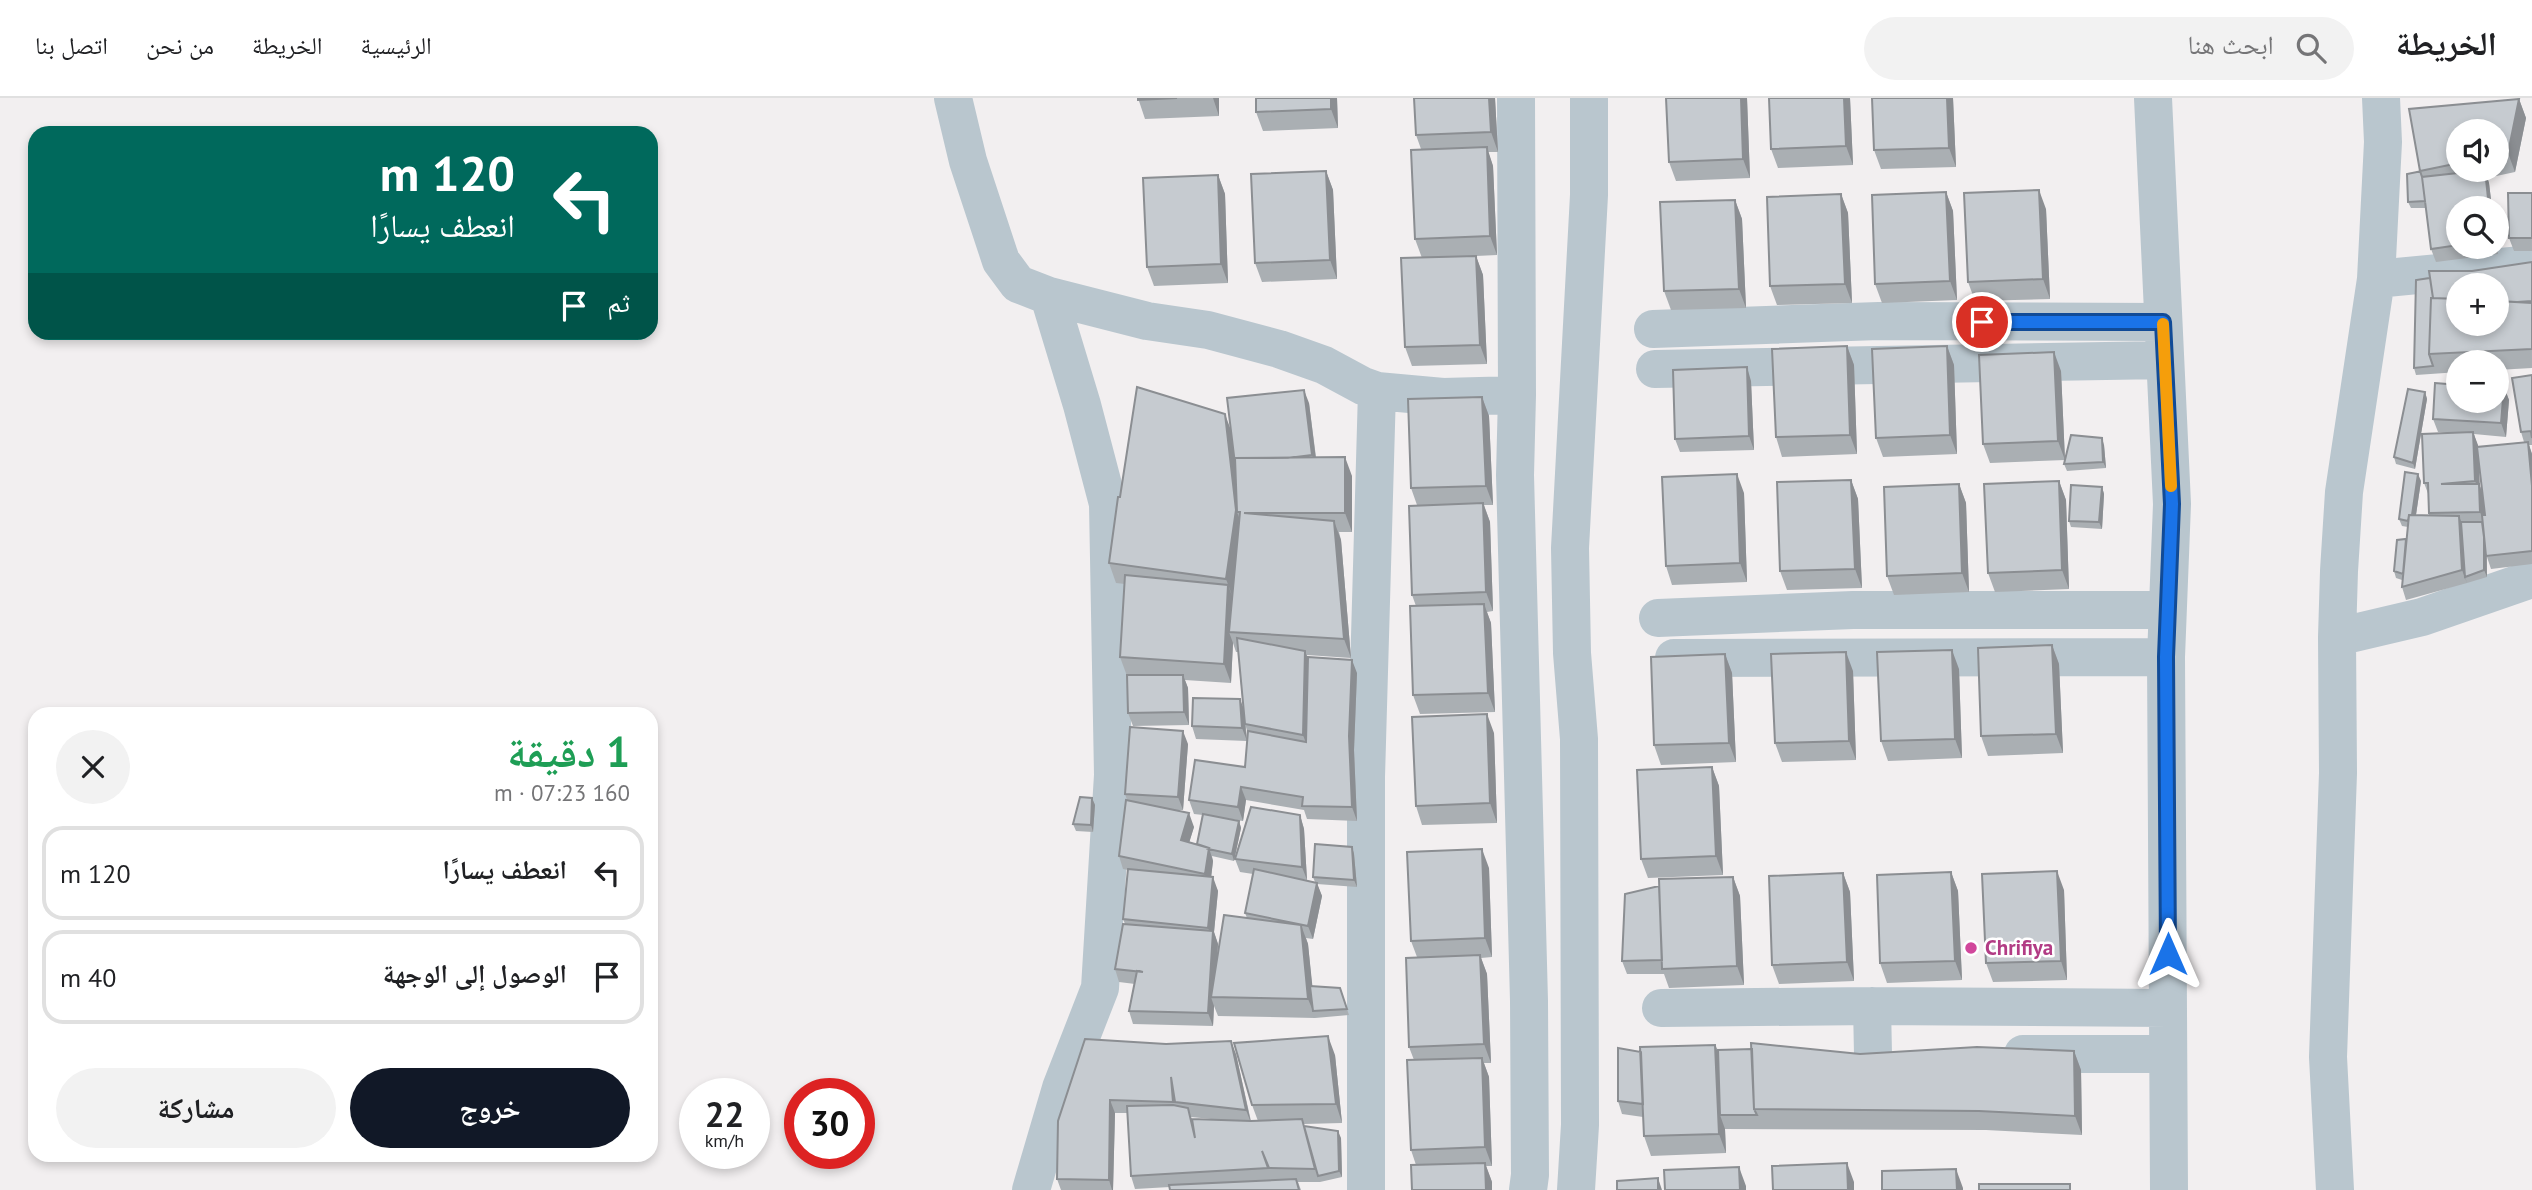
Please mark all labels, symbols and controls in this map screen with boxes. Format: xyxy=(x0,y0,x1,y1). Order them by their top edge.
search box xyxy=(1864,17,2354,80)
text: الخريطة xyxy=(2396,21,2497,64)
text: ابحث هنا xyxy=(2188,28,2274,61)
icon: search xyxy=(2292,29,2330,67)
text: اتصل بنا xyxy=(35,30,108,61)
text: من نحن xyxy=(146,30,214,61)
text: الخريطة xyxy=(252,30,323,61)
text: الرئيسية xyxy=(361,30,432,61)
map controls xyxy=(2446,119,2509,413)
button: sound xyxy=(2446,119,2509,182)
text: 120 m xyxy=(380,141,515,205)
icon: left xyxy=(539,154,630,245)
button: search xyxy=(2446,196,2509,259)
text: انعطف يسارًا xyxy=(370,204,515,246)
button: + xyxy=(2446,273,2509,336)
text: ثم xyxy=(607,286,630,319)
icon: arrive xyxy=(555,287,593,325)
pin xyxy=(1952,292,2012,352)
icon: arrive xyxy=(1963,303,2001,341)
button: − xyxy=(2446,350,2509,413)
text: 1 دقيقة xyxy=(507,724,630,779)
button: close xyxy=(56,730,130,804)
text: 160 m · 07:23 xyxy=(494,778,630,807)
text: انعطف يسارًا xyxy=(443,853,567,886)
icon: left xyxy=(588,854,626,892)
text: 120 m xyxy=(60,857,131,890)
position arrow xyxy=(2131,917,2205,991)
place label: Chrifiya xyxy=(1985,934,2053,961)
marker: Chrifiya xyxy=(1963,940,1979,956)
text: الوصول إلى الوجهة xyxy=(383,957,567,990)
icon: arrive xyxy=(588,958,626,996)
text: 40 m xyxy=(60,961,116,994)
button: مشاركة xyxy=(56,1068,336,1148)
button: خروج xyxy=(350,1068,630,1148)
speed limit sign: 30 xyxy=(784,1078,875,1169)
text: 22 xyxy=(705,1091,744,1137)
text: km/h xyxy=(705,1129,744,1152)

